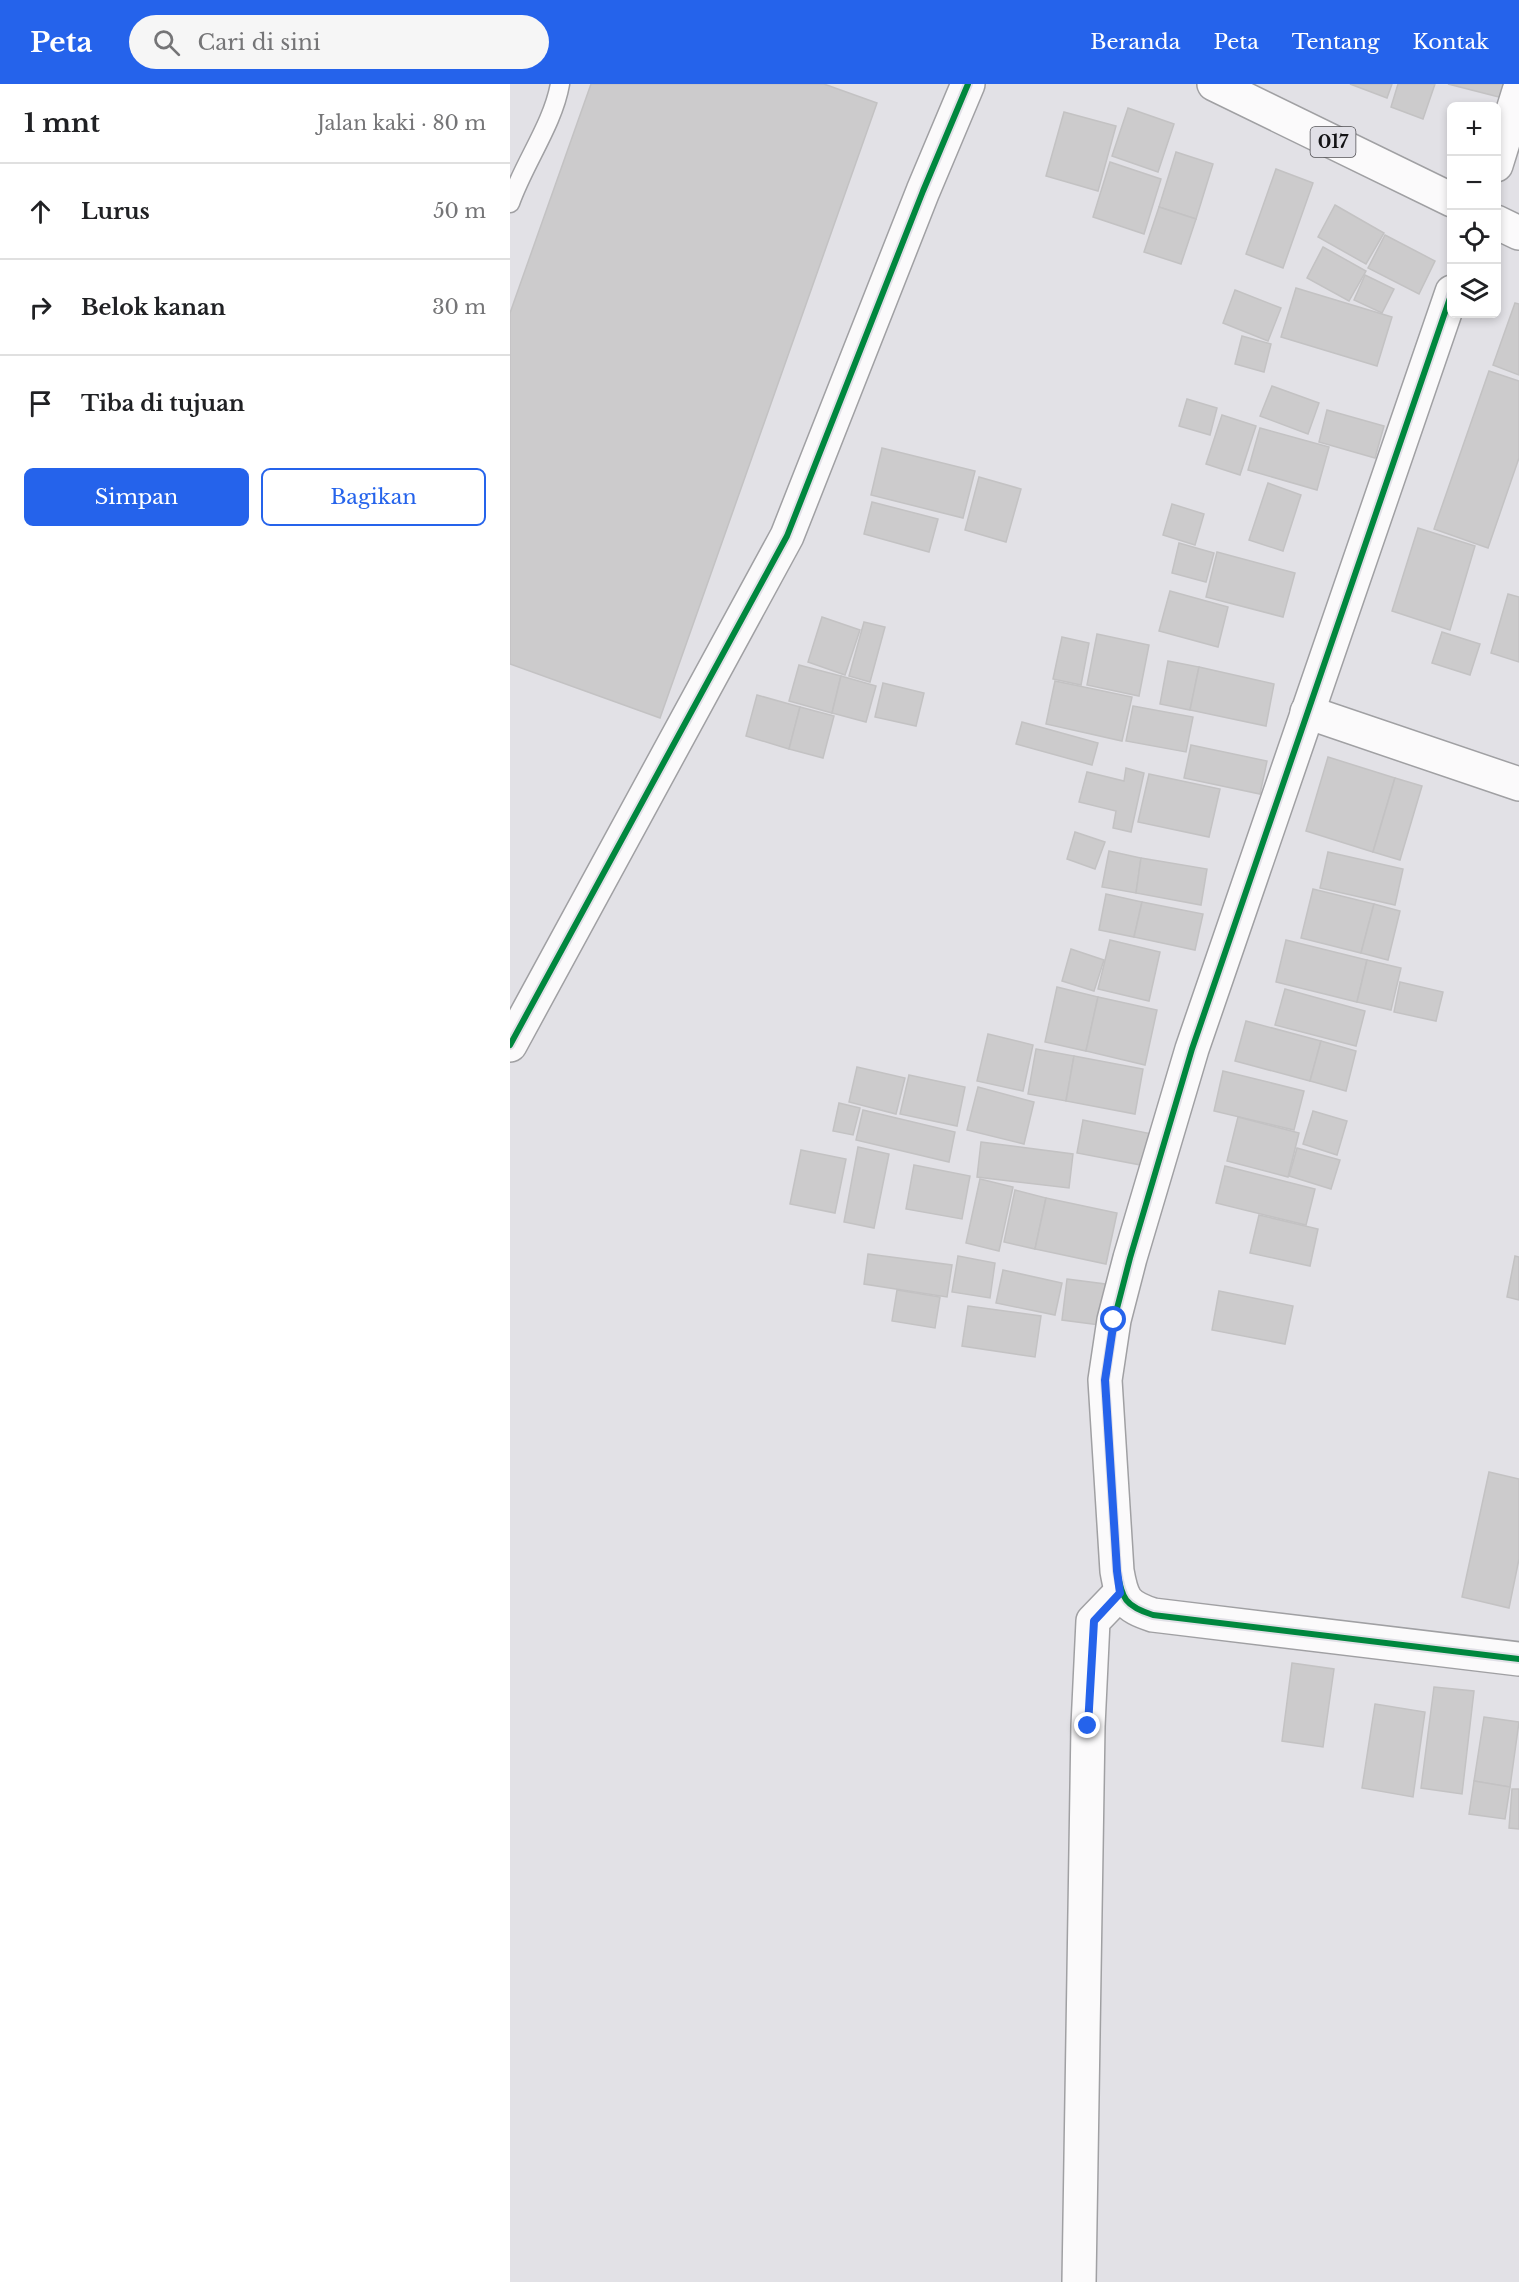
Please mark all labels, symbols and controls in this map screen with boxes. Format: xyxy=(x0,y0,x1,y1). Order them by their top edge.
search box xyxy=(129,15,549,69)
text: Peta xyxy=(30,25,93,60)
icon: search xyxy=(150,26,183,59)
text: Cari di sini xyxy=(198,29,320,56)
text: Beranda xyxy=(1090,29,1180,55)
text: Peta xyxy=(1213,29,1259,55)
text: Tentang xyxy=(1292,29,1380,55)
text: Kontak xyxy=(1413,29,1489,55)
map controls xyxy=(1447,102,1501,318)
button: + xyxy=(1447,102,1501,156)
text: 1 mnt xyxy=(24,107,100,139)
text: Jalan kaki · 80 m xyxy=(317,111,486,135)
road number: 017 xyxy=(1310,127,1356,157)
button: − xyxy=(1447,156,1501,210)
icon: ahead xyxy=(24,195,57,228)
text: Lurus xyxy=(81,198,150,225)
text: 50 m xyxy=(433,199,486,223)
button: locate xyxy=(1447,210,1501,264)
button: layers xyxy=(1447,264,1501,318)
icon: right xyxy=(24,291,57,324)
text: Belok kanan xyxy=(81,294,226,321)
text: 30 m xyxy=(432,295,486,319)
icon: arrive xyxy=(24,387,57,420)
text: Tiba di tujuan xyxy=(81,390,245,417)
button: Simpan xyxy=(24,468,249,526)
button: Bagikan xyxy=(261,468,486,526)
route start xyxy=(1100,1306,1126,1332)
route end xyxy=(1074,1712,1100,1738)

